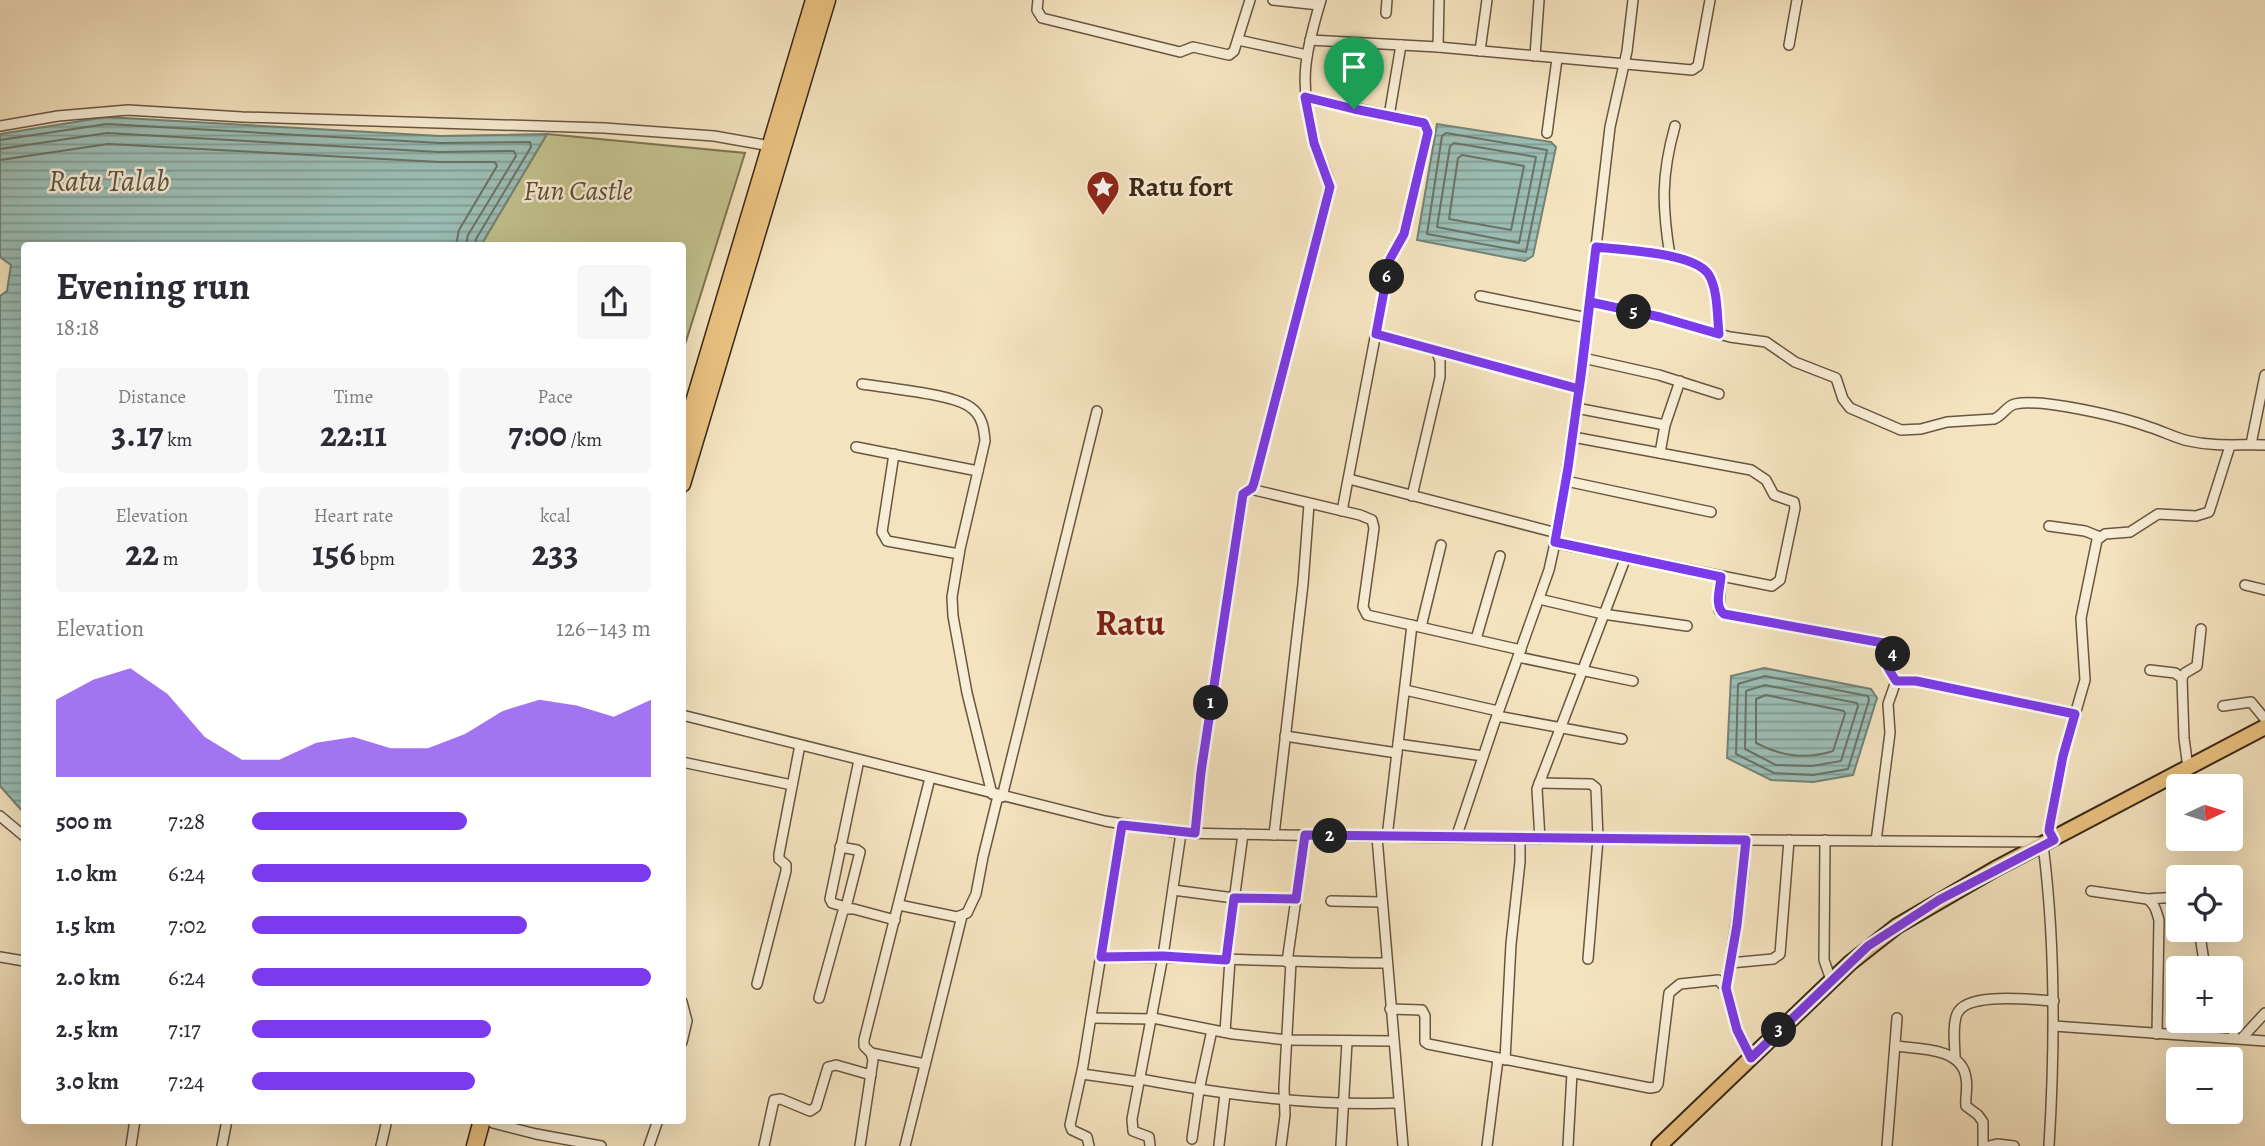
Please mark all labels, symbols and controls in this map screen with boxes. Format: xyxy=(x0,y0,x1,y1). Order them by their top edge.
pin xyxy=(1324,37,1384,109)
icon: arrive xyxy=(1335,48,1373,86)
water label: Ratu Talab xyxy=(48,161,170,201)
place icon: Ratu fort xyxy=(1084,168,1122,217)
place label: Ratu fort xyxy=(1128,168,1233,206)
park label: Fun Castle xyxy=(523,172,633,210)
text: Evening run xyxy=(56,260,250,312)
pin: 6 xyxy=(1370,260,1404,294)
text: 6 xyxy=(1382,263,1391,289)
button: share xyxy=(577,265,651,339)
pin: 5 xyxy=(1616,294,1652,330)
text: 5 xyxy=(1629,298,1638,324)
text: 18:18 xyxy=(56,312,100,343)
text: Distance xyxy=(118,384,186,410)
text: Time xyxy=(334,384,373,410)
text: Pace xyxy=(538,384,573,410)
text: 3.17 xyxy=(111,410,163,458)
text: 22:11 xyxy=(320,410,387,458)
text: 7:00 xyxy=(508,410,567,458)
text: km xyxy=(163,427,192,453)
text: /km xyxy=(567,427,602,453)
text: Elevation xyxy=(115,503,188,529)
text: Heart rate xyxy=(314,503,393,529)
text: kcal xyxy=(540,503,570,529)
text: 22 xyxy=(125,529,159,577)
text: 156 xyxy=(312,529,356,577)
text: 233 xyxy=(532,529,579,577)
text: m xyxy=(159,546,179,572)
text: bpm xyxy=(356,546,395,572)
district label: Ratu xyxy=(1095,599,1166,647)
text: Elevation xyxy=(56,613,144,644)
text: 126–143 m xyxy=(556,613,651,644)
pin: 4 xyxy=(1876,636,1910,672)
text: 4 xyxy=(1888,640,1897,666)
pin: 1 xyxy=(1194,686,1228,720)
text: 1 xyxy=(1207,689,1214,715)
north arrow xyxy=(2166,774,2244,850)
map controls xyxy=(2166,774,2243,1124)
text: 500 m xyxy=(56,806,112,837)
text: 7:28 xyxy=(168,806,205,837)
pin: 2 xyxy=(1312,818,1348,854)
text: 2 xyxy=(1325,822,1334,848)
text: 1.0 km xyxy=(56,858,117,889)
text: 6:24 xyxy=(168,858,205,889)
button: locate xyxy=(2166,865,2243,942)
text: 1.5 km xyxy=(56,910,116,941)
text: 7:02 xyxy=(168,910,206,941)
button: + xyxy=(2166,956,2243,1033)
text: 2.0 km xyxy=(56,962,120,993)
text: 6:24 xyxy=(168,962,205,993)
pin: 3 xyxy=(1762,1012,1796,1048)
text: 2.5 km xyxy=(56,1014,118,1045)
text: 7:17 xyxy=(168,1014,201,1045)
text: 3 xyxy=(1774,1016,1783,1042)
button: − xyxy=(2166,1047,2243,1124)
text: 3.0 km xyxy=(56,1066,119,1097)
text: 7:24 xyxy=(168,1066,204,1097)

